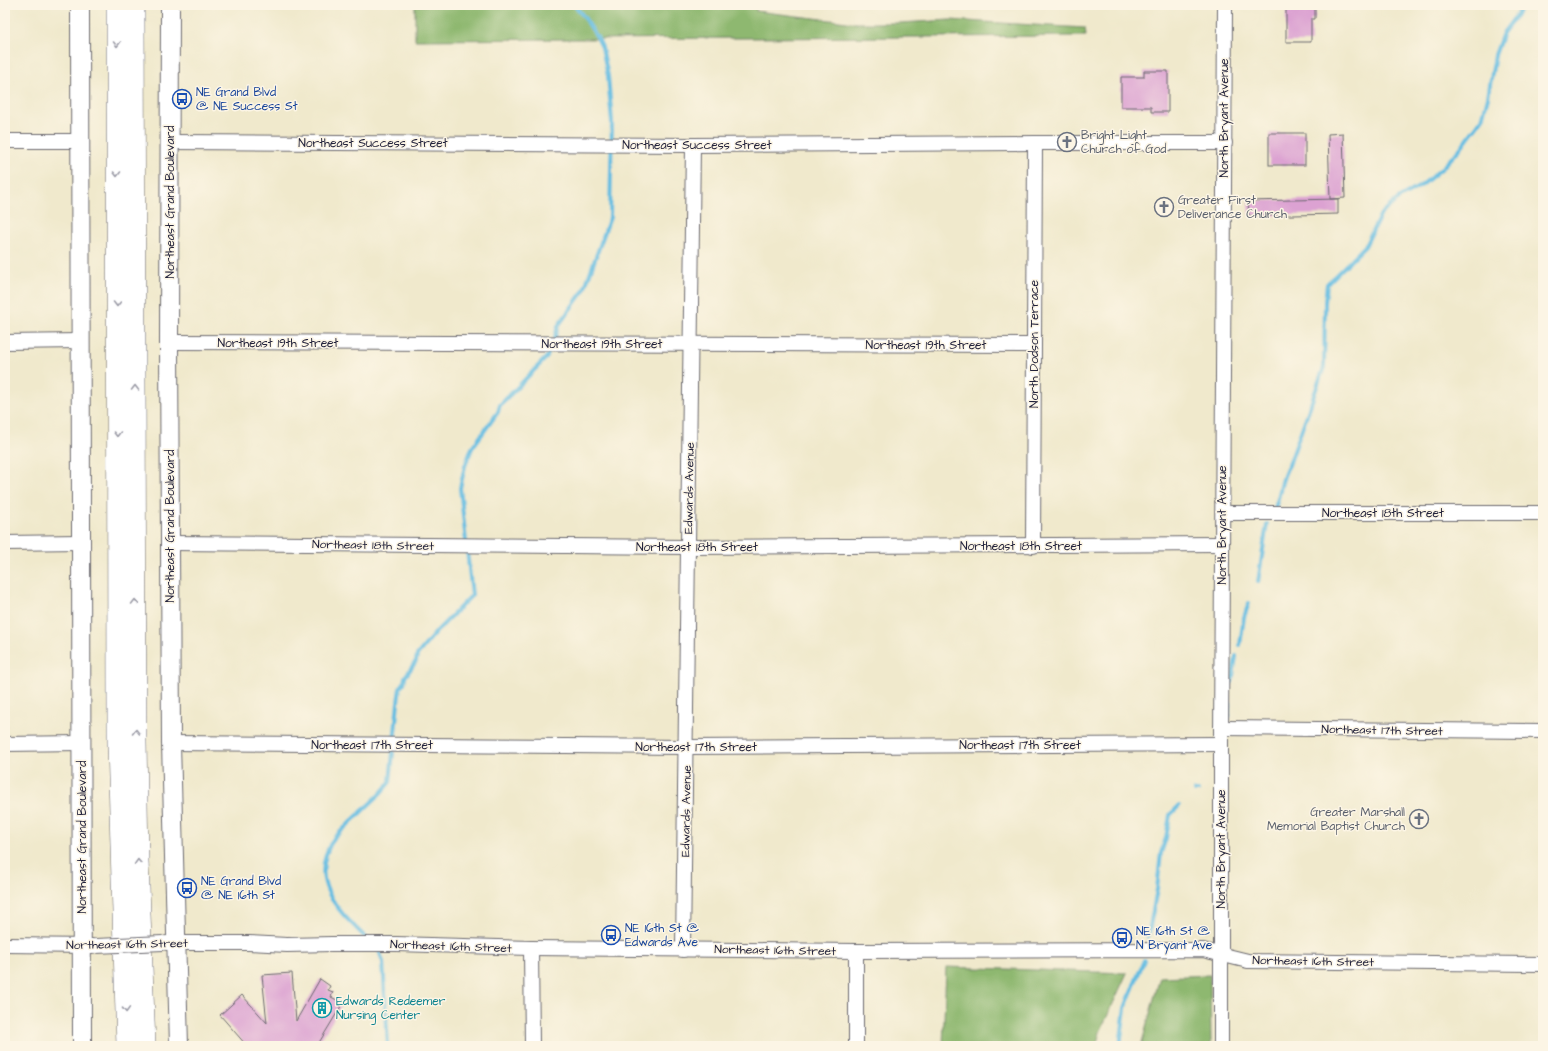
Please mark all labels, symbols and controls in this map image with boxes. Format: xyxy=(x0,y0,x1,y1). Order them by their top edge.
one-way arrow xyxy=(113,41,121,47)
street label: North Bryant Avenue xyxy=(1216,58,1234,177)
place label: NE Grand Blvd @ NE Success St xyxy=(196,84,298,115)
bus stop icon: NE Grand Blvd @ NE Success St xyxy=(171,88,193,110)
street label: Northeast Grand Boulevard xyxy=(162,126,179,278)
place label: Bright Light Church of God xyxy=(1081,127,1166,158)
church icon: Bright Light Church of God xyxy=(1056,131,1078,153)
street label: Northeast Success Street xyxy=(298,135,448,152)
street label: Northeast Success Street xyxy=(622,137,772,154)
one-way arrow xyxy=(113,171,121,177)
place label: Greater First Deliverance Church xyxy=(1178,192,1287,223)
church icon: Greater First Deliverance Church xyxy=(1153,196,1175,218)
street label: North Dodson Terrace xyxy=(1026,279,1043,408)
one-way arrow xyxy=(113,301,121,307)
street label: Northeast 19th Street xyxy=(218,335,339,352)
street label: Northeast 19th Street xyxy=(542,336,663,353)
street label: Northeast 19th Street xyxy=(866,337,987,354)
one-way arrow xyxy=(131,385,139,391)
one-way arrow xyxy=(113,431,121,437)
street label: Edwards Avenue xyxy=(680,442,699,534)
street label: Northeast Grand Boulevard xyxy=(162,450,179,602)
street label: North Bryant Avenue xyxy=(1214,465,1232,584)
street label: Northeast 18th Street xyxy=(1322,505,1444,522)
street label: Northeast 18th Street xyxy=(312,536,434,555)
street label: Northeast 18th Street xyxy=(960,538,1082,555)
street label: Northeast 18th Street xyxy=(636,539,758,556)
one-way arrow xyxy=(131,599,139,605)
street label: Northeast 17th Street xyxy=(1321,721,1443,740)
one-way arrow xyxy=(132,729,140,735)
street label: Northeast 17th Street xyxy=(311,737,433,754)
street label: Northeast 17th Street xyxy=(959,737,1081,754)
street label: Northeast 17th Street xyxy=(635,739,757,756)
street label: Northeast Grand Boulevard xyxy=(74,761,91,913)
street label: Edwards Avenue xyxy=(677,765,696,857)
street label: North Bryant Avenue xyxy=(1213,789,1231,908)
place label: Greater Marshall Memorial Baptist Church xyxy=(1267,804,1405,835)
church icon: Greater Marshall Memorial Baptist Church xyxy=(1408,808,1430,830)
one-way arrow xyxy=(133,859,142,865)
place label: NE Grand Blvd @ NE 16th St xyxy=(201,873,281,904)
bus stop icon: NE Grand Blvd @ NE 16th St xyxy=(176,877,198,899)
place label: NE 16th St @ Edwards Ave xyxy=(625,920,699,951)
place label: NE 16th St @ N Bryant Ave xyxy=(1136,923,1213,955)
bus stop icon: NE 16th St @ Edwards Ave xyxy=(600,924,622,946)
bus stop icon: NE 16th St @ N Bryant Ave xyxy=(1111,927,1133,949)
street label: Northeast 16th Street xyxy=(66,935,188,954)
street label: Northeast 16th Street xyxy=(390,936,512,957)
street label: Northeast 16th Street xyxy=(714,941,836,960)
street label: Northeast 16th Street xyxy=(1252,952,1374,971)
place label: Edwards Redeemer Nursing Center xyxy=(336,993,446,1025)
building icon: Edwards Redeemer Nursing Center xyxy=(311,997,333,1019)
one-way arrow xyxy=(122,1007,130,1013)

